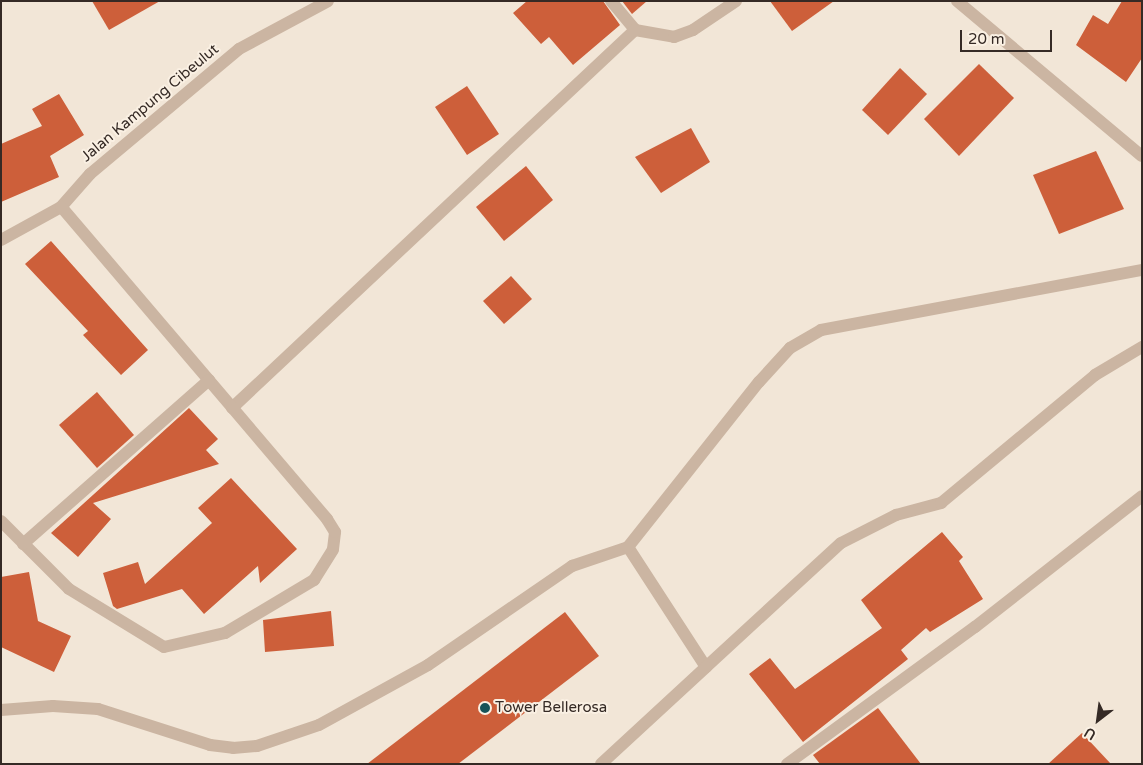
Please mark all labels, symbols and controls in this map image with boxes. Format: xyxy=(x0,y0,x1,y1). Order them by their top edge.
scale bar xyxy=(963,20,1056,52)
text: 20 m xyxy=(968,30,1005,48)
street label: Jalan Kampung Cibeulut xyxy=(78,40,222,166)
north arrow xyxy=(1073,695,1123,745)
place label: Tower Bellerosa xyxy=(495,699,607,717)
marker: Tower Bellerosa xyxy=(479,702,491,714)
text: U xyxy=(1081,723,1099,743)

